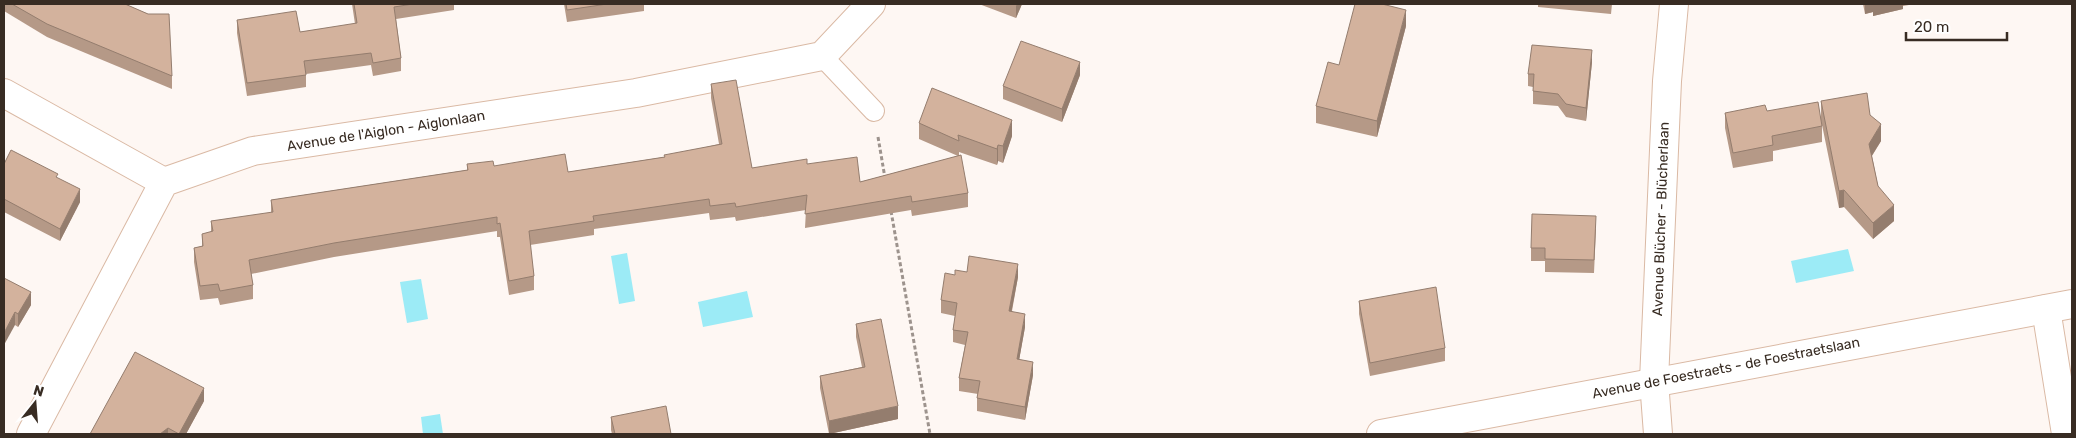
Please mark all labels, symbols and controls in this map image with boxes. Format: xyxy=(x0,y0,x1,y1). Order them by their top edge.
scale bar xyxy=(1906,10,2007,42)
text: 20 m xyxy=(1914,18,1949,36)
street label: Avenue de l'Aiglon - Aiglonlaan xyxy=(286,107,486,155)
street label: Avenue Blücher - Blücherlaan xyxy=(1649,122,1673,316)
street label: Avenue de Foestraets - de Foestraetslaan xyxy=(1591,334,1861,402)
north arrow xyxy=(10,378,60,428)
text: N xyxy=(31,381,46,401)

